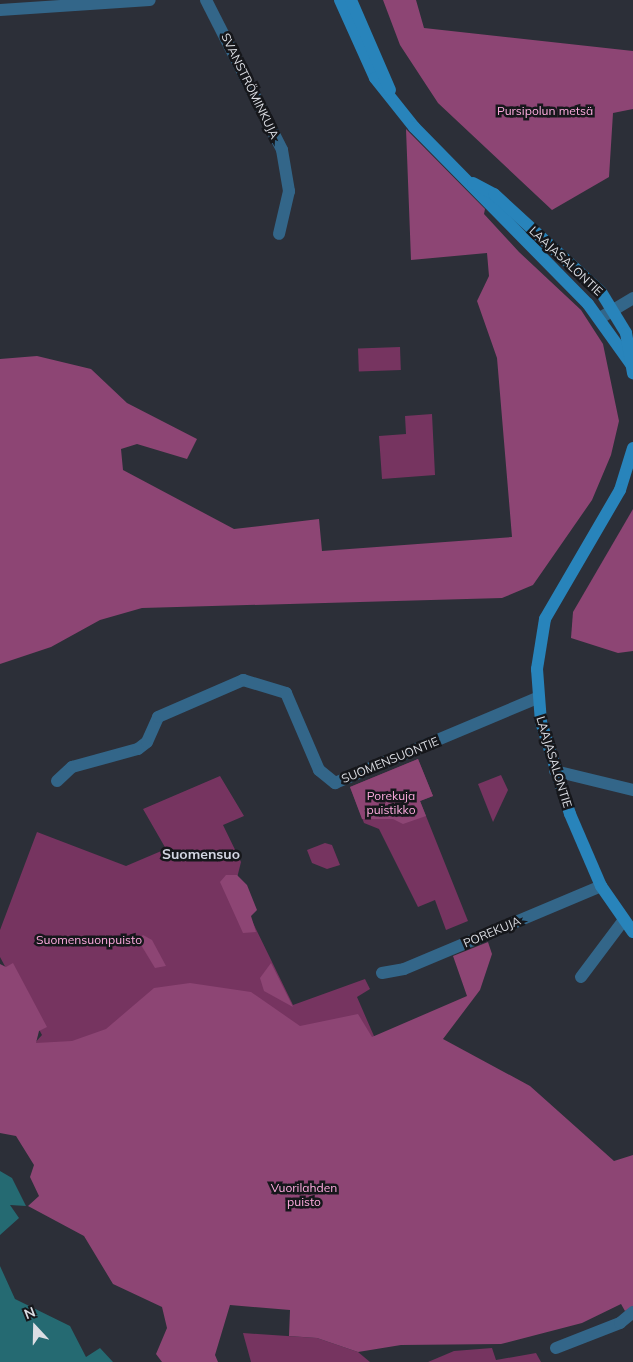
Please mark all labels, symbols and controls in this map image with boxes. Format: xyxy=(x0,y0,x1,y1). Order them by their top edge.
street label: SVANSTRÖMINKUJA xyxy=(218,31,282,141)
park label: Pursipolun metsä xyxy=(497,104,593,118)
street label: LAAJASALONTIE xyxy=(526,223,606,299)
street label: LAAJASALONTIE xyxy=(533,715,575,809)
street label: SUOMENSUONTIE xyxy=(339,734,441,786)
park label: Porekuja puistikko xyxy=(367,789,415,817)
district label: Suomensuo xyxy=(162,846,240,862)
street label: POREKUJA xyxy=(461,913,523,951)
park label: Suomensuonpuisto xyxy=(36,933,142,947)
park label: Vuorilahden puisto xyxy=(271,1181,337,1209)
north arrow xyxy=(10,1302,60,1352)
text: N xyxy=(21,1303,38,1323)

